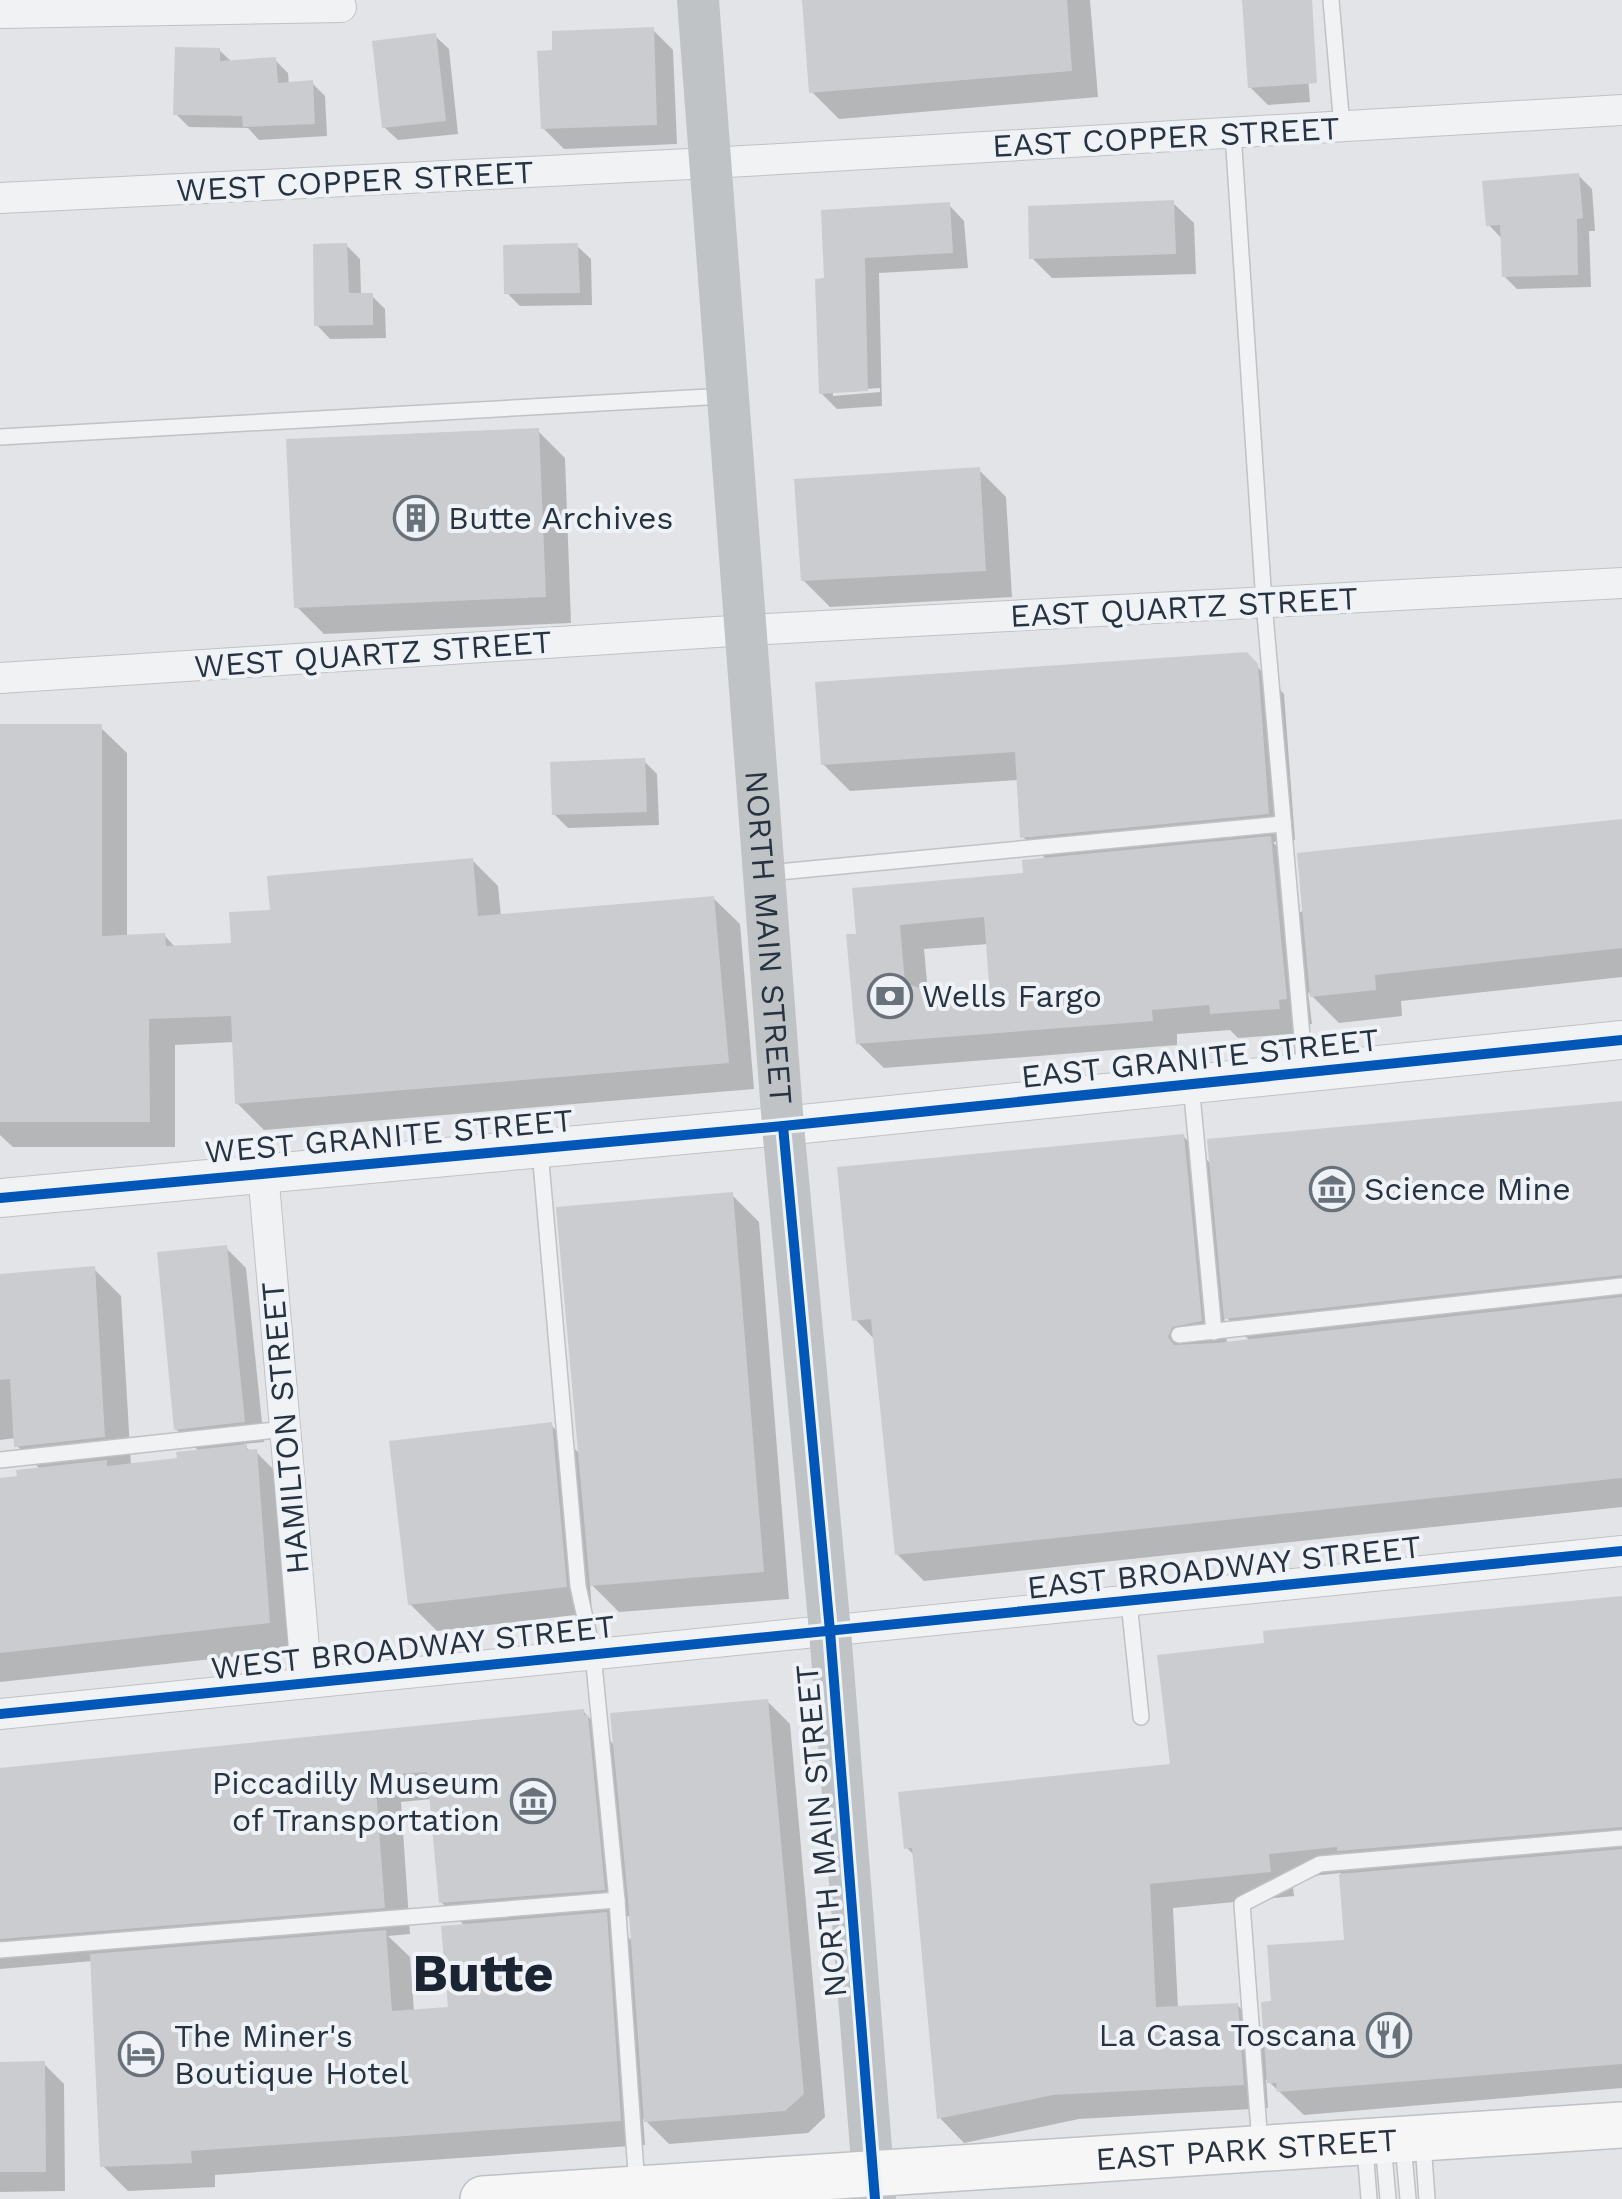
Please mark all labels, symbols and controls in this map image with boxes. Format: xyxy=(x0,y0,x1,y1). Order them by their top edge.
street label: EAST COPPER STREET xyxy=(991,109,1341,165)
street label: WEST COPPER STREET xyxy=(175,153,535,209)
building icon: Butte Archives xyxy=(393,495,439,541)
place label: Butte Archives xyxy=(448,499,673,537)
street label: EAST QUARTZ STREET xyxy=(1009,579,1359,635)
street label: WEST QUARTZ STREET xyxy=(193,623,553,685)
street label: NORTH MAIN STREET xyxy=(737,769,800,1106)
bank icon: Wells Fargo xyxy=(867,973,913,1019)
place label: Wells Fargo xyxy=(922,977,1102,1015)
street label: EAST GRANITE STREET xyxy=(1019,1020,1381,1096)
street label: WEST GRANITE STREET xyxy=(203,1101,575,1171)
museum icon: Science Mine xyxy=(1309,1166,1355,1212)
place label: Science Mine xyxy=(1364,1170,1571,1208)
street label: HAMILTON STREET xyxy=(253,1280,317,1576)
street label: EAST BROADWAY STREET xyxy=(1025,1527,1423,1607)
street label: WEST BROADWAY STREET xyxy=(209,1607,617,1687)
street label: NORTH MAIN STREET xyxy=(787,1663,855,1999)
place label: Piccadilly Museum of Transportation xyxy=(212,1764,500,1839)
museum icon: Piccadilly Museum of Transportation xyxy=(510,1778,556,1824)
district label: Butte xyxy=(412,1943,554,2004)
restaurant icon: La Casa Toscana xyxy=(1366,2012,1412,2058)
place label: La Casa Toscana xyxy=(1098,2016,1356,2054)
place label: The Miner's Boutique Hotel xyxy=(174,2017,409,2092)
hotel icon: The Miner's Boutique Hotel xyxy=(118,2031,164,2077)
street label: EAST PARK STREET xyxy=(1094,2121,1399,2178)

